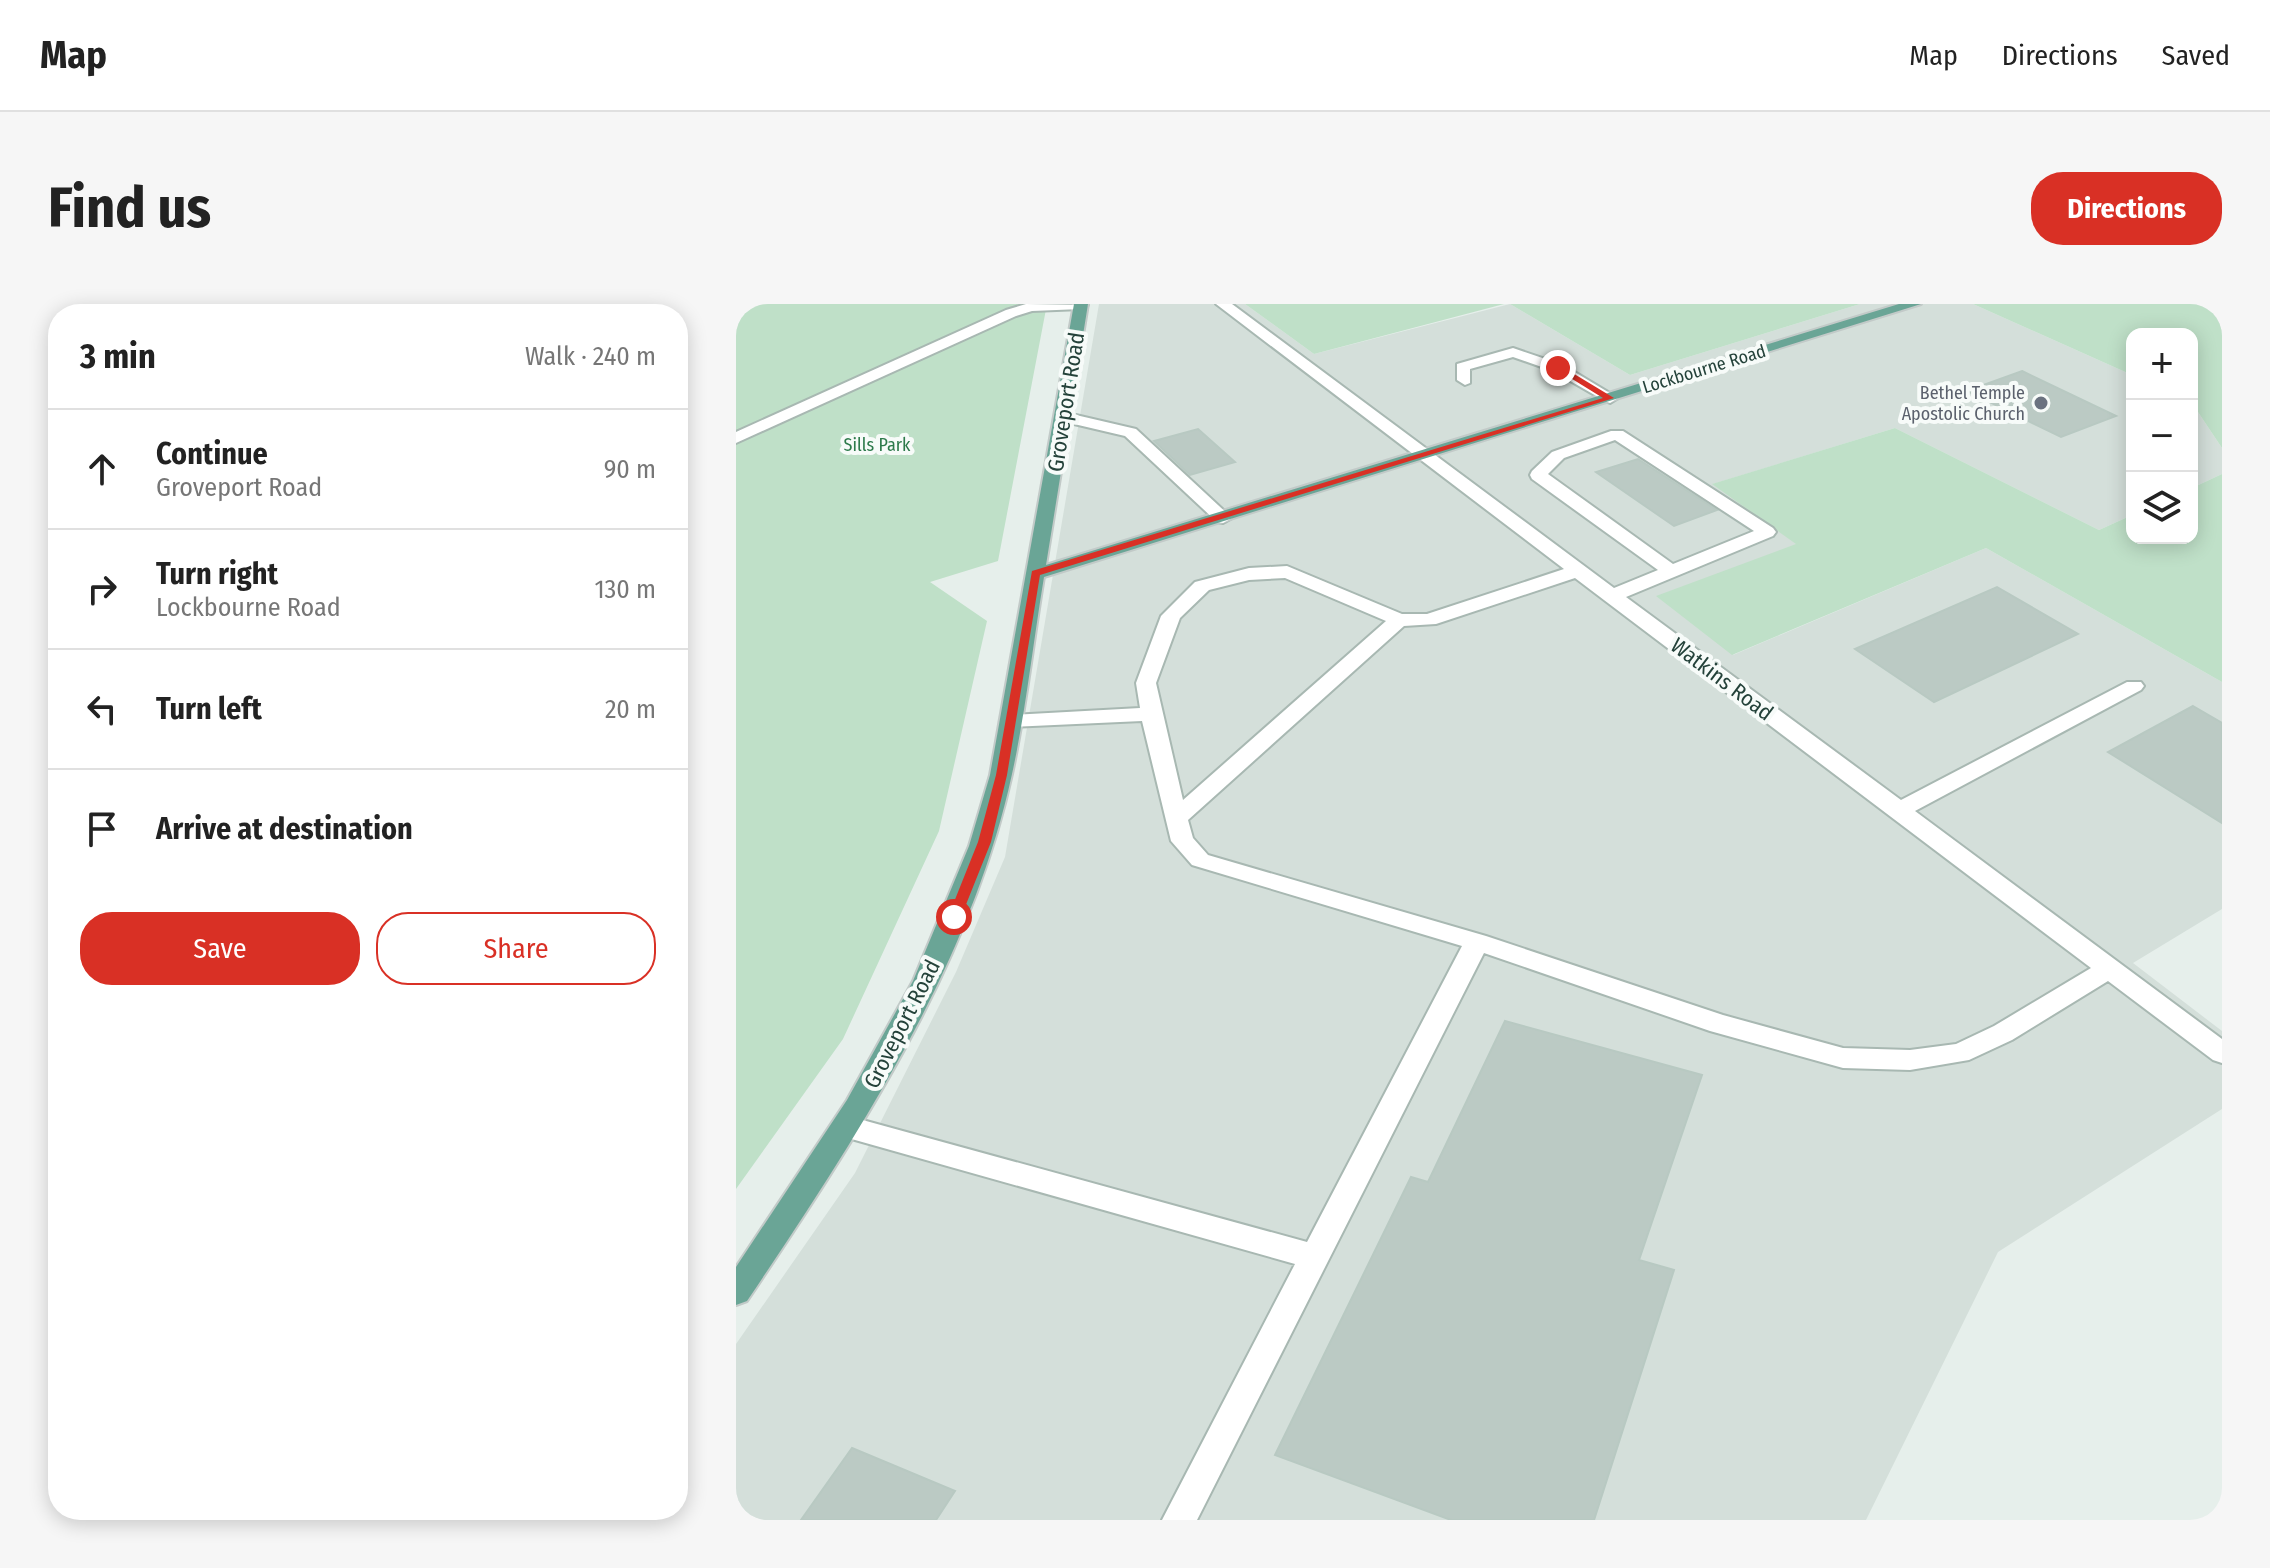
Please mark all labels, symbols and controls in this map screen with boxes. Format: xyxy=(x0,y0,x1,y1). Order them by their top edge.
text: Map xyxy=(40,32,107,78)
text: Map xyxy=(1909,39,1958,72)
text: Directions xyxy=(2002,39,2118,72)
text: Saved xyxy=(2162,39,2230,72)
button: Directions xyxy=(2031,172,2222,245)
text: Find us xyxy=(48,175,211,242)
map controls xyxy=(2126,328,2198,544)
button: + xyxy=(2126,328,2198,400)
street label: Groveport Road xyxy=(1042,330,1090,474)
text: 3 min xyxy=(80,336,156,377)
street label: Lockbourne Road xyxy=(1640,340,1768,398)
text: Walk · 240 m xyxy=(525,341,656,372)
route end xyxy=(1540,350,1576,386)
place label: Bethel Temple Apostolic Church xyxy=(1902,382,2025,425)
marker: Bethel Temple Apostolic Church xyxy=(2032,394,2050,412)
button: − xyxy=(2126,400,2198,472)
park label: Sills Park xyxy=(844,434,911,456)
text: Continue xyxy=(156,436,268,472)
icon: ahead xyxy=(80,447,124,491)
text: 90 m xyxy=(604,454,656,485)
text: Groveport Road xyxy=(156,472,322,503)
button: layers xyxy=(2126,472,2198,544)
text: Turn right xyxy=(156,556,278,592)
icon: right xyxy=(80,567,124,611)
text: 130 m xyxy=(594,574,656,605)
text: Lockbourne Road xyxy=(156,592,341,623)
street label: Watkins Road xyxy=(1665,632,1779,726)
icon: left xyxy=(80,687,124,731)
text: Turn left xyxy=(156,691,262,727)
text: 20 m xyxy=(605,694,656,725)
icon: arrive xyxy=(80,807,124,851)
text: Arrive at destination xyxy=(156,811,413,847)
route start xyxy=(936,899,972,935)
button: Save xyxy=(80,912,360,985)
button: Share xyxy=(376,912,656,985)
street label: Groveport Road xyxy=(858,955,946,1093)

